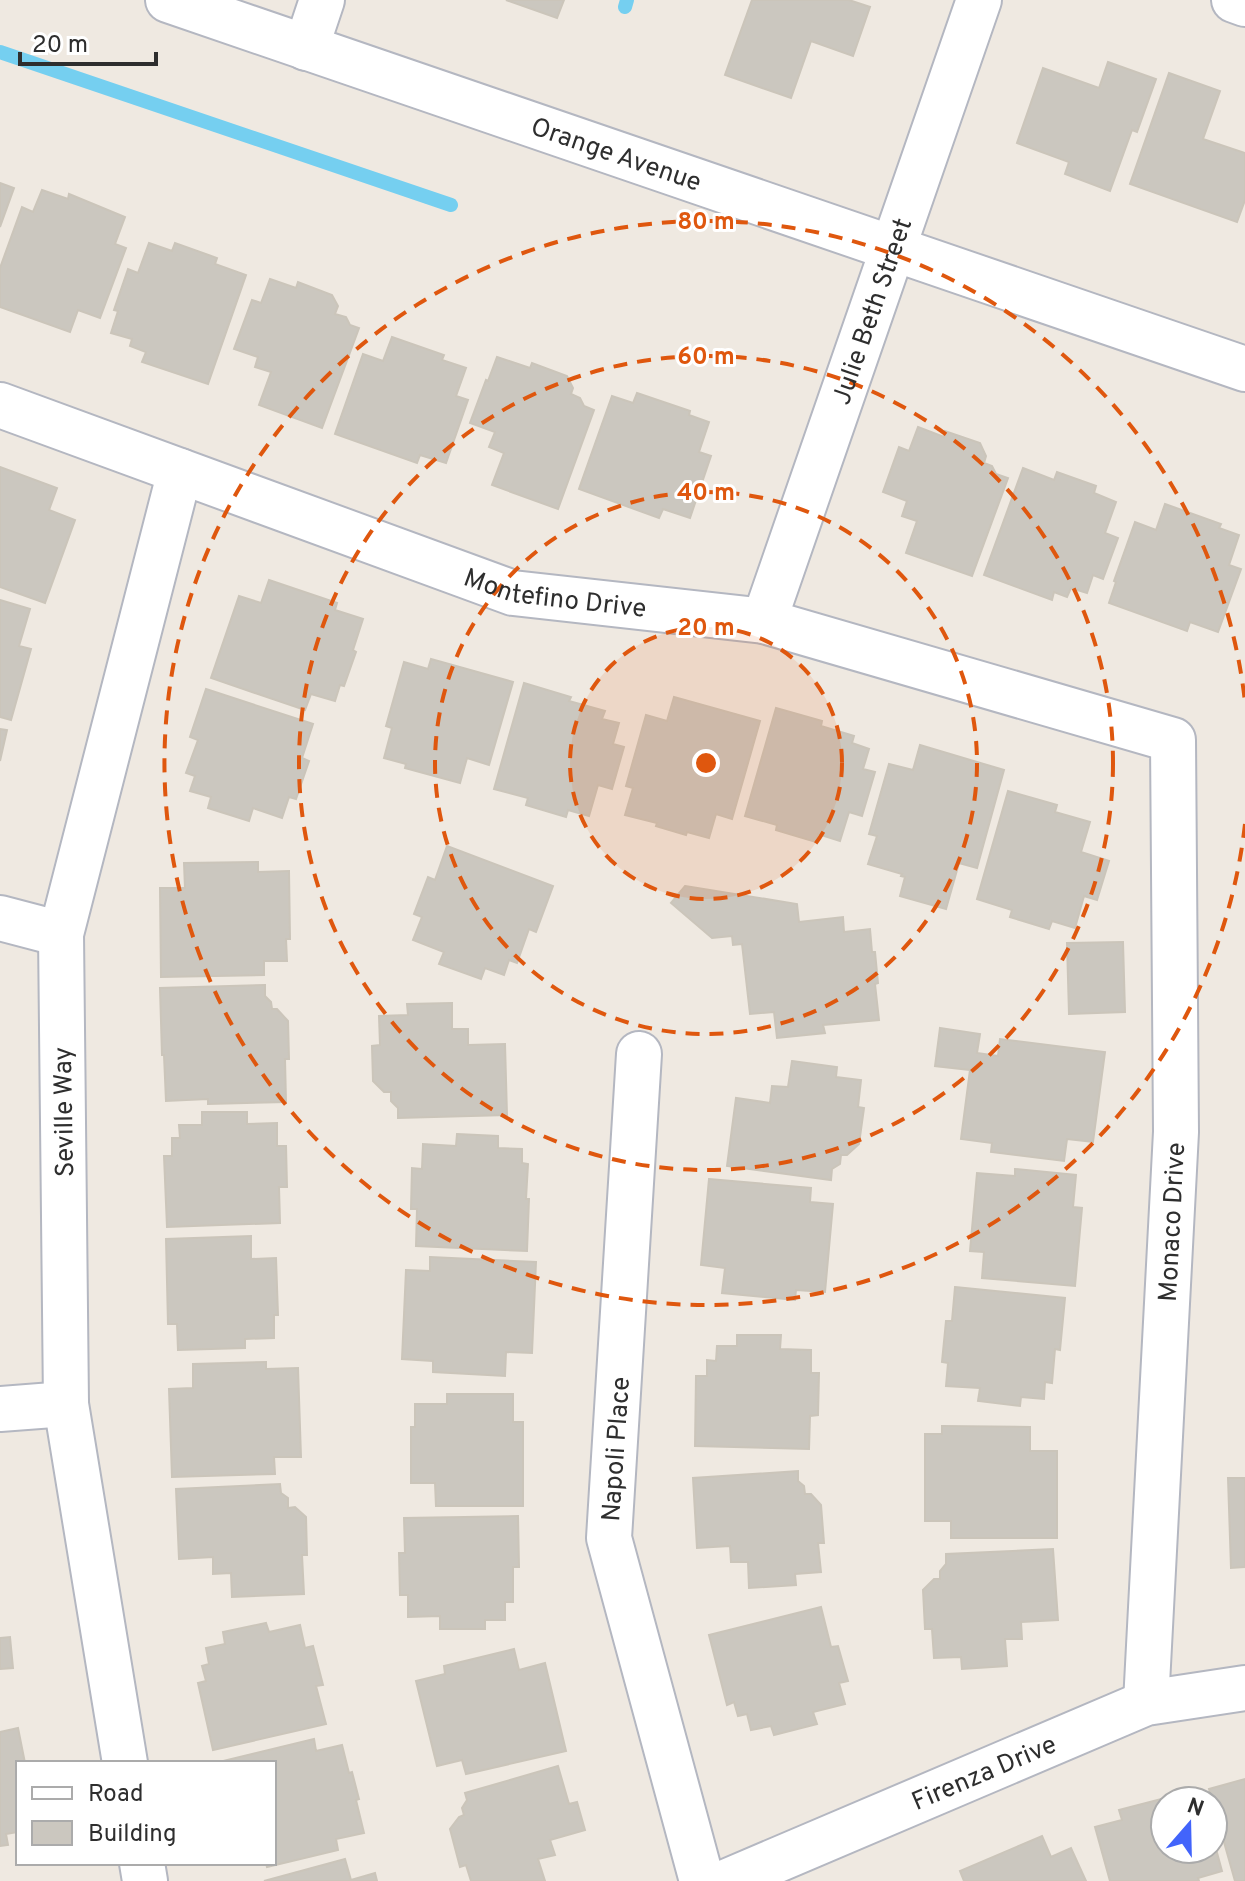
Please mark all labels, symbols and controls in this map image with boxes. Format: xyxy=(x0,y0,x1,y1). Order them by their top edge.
scale bar xyxy=(20,16,156,66)
text: 20 m xyxy=(32,31,88,61)
street label: Orange Avenue xyxy=(526,111,705,201)
text: 80 m xyxy=(677,208,735,238)
street label: Julie Beth Street xyxy=(826,214,921,409)
text: 60 m xyxy=(677,343,735,373)
text: 40 m xyxy=(677,479,735,509)
street label: Montefino Drive xyxy=(459,562,648,627)
text: 20 m xyxy=(677,614,735,644)
centre of rings xyxy=(692,749,720,777)
street label: Seville Way xyxy=(48,1047,83,1177)
street label: Monaco Drive xyxy=(1153,1142,1194,1303)
street label: Napoli Place xyxy=(596,1376,639,1523)
street label: Firenza Drive xyxy=(907,1729,1062,1820)
legend xyxy=(16,1761,276,1865)
text: Road xyxy=(88,1780,144,1810)
north arrow xyxy=(1149,1785,1229,1865)
text: N xyxy=(1183,1793,1207,1824)
text: Building xyxy=(88,1820,177,1850)

